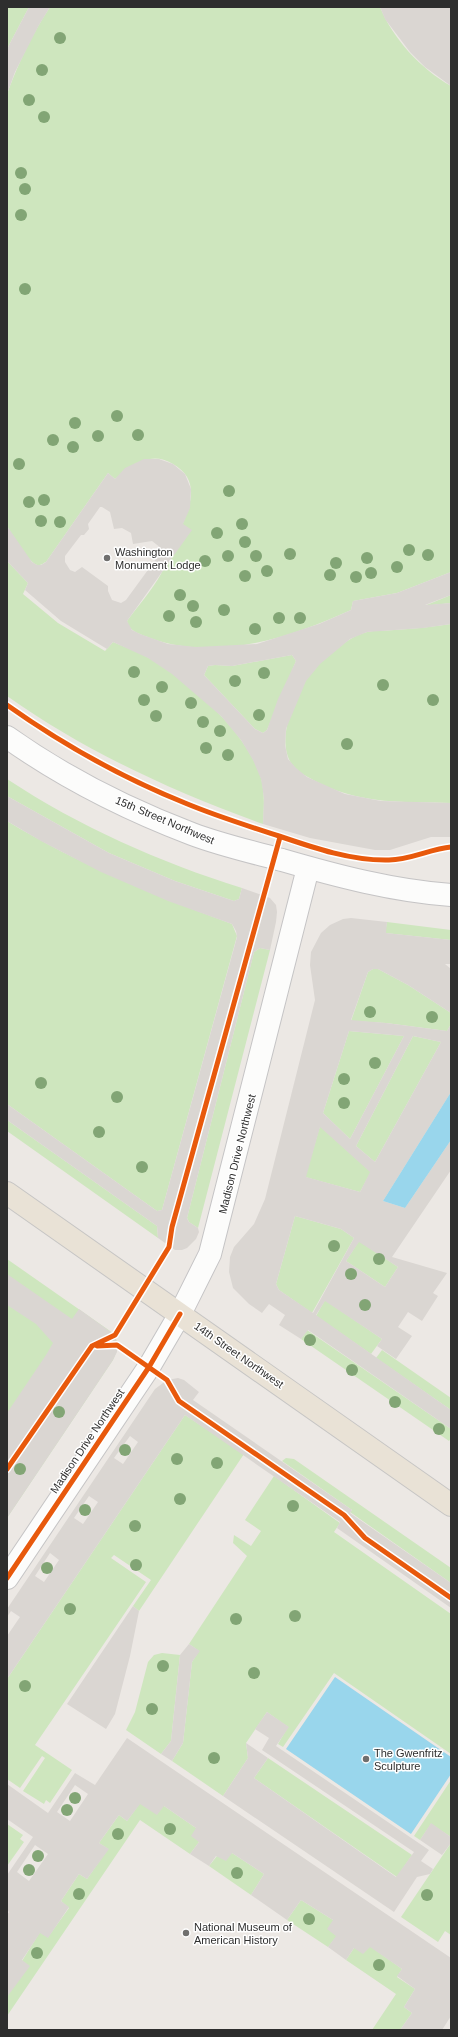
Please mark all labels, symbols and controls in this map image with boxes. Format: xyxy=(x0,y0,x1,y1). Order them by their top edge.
place label: Washington Monument Lodge xyxy=(115,546,201,571)
marker: Washington Monument Lodge xyxy=(102,553,112,563)
street label: 15th Street Northwest xyxy=(114,794,216,846)
street label: Madison Drive Northwest xyxy=(216,1093,258,1215)
street label: 14th Street Northwest xyxy=(192,1320,286,1390)
street label: Madison Drive Northwest xyxy=(48,1387,126,1495)
place label: The Gwenfritz Sculpture xyxy=(374,1747,442,1772)
marker: The Gwenfritz Sculpture xyxy=(361,1754,371,1764)
place label: National Museum of American History xyxy=(194,1921,293,1946)
marker: National Museum of American History xyxy=(181,1928,191,1938)

